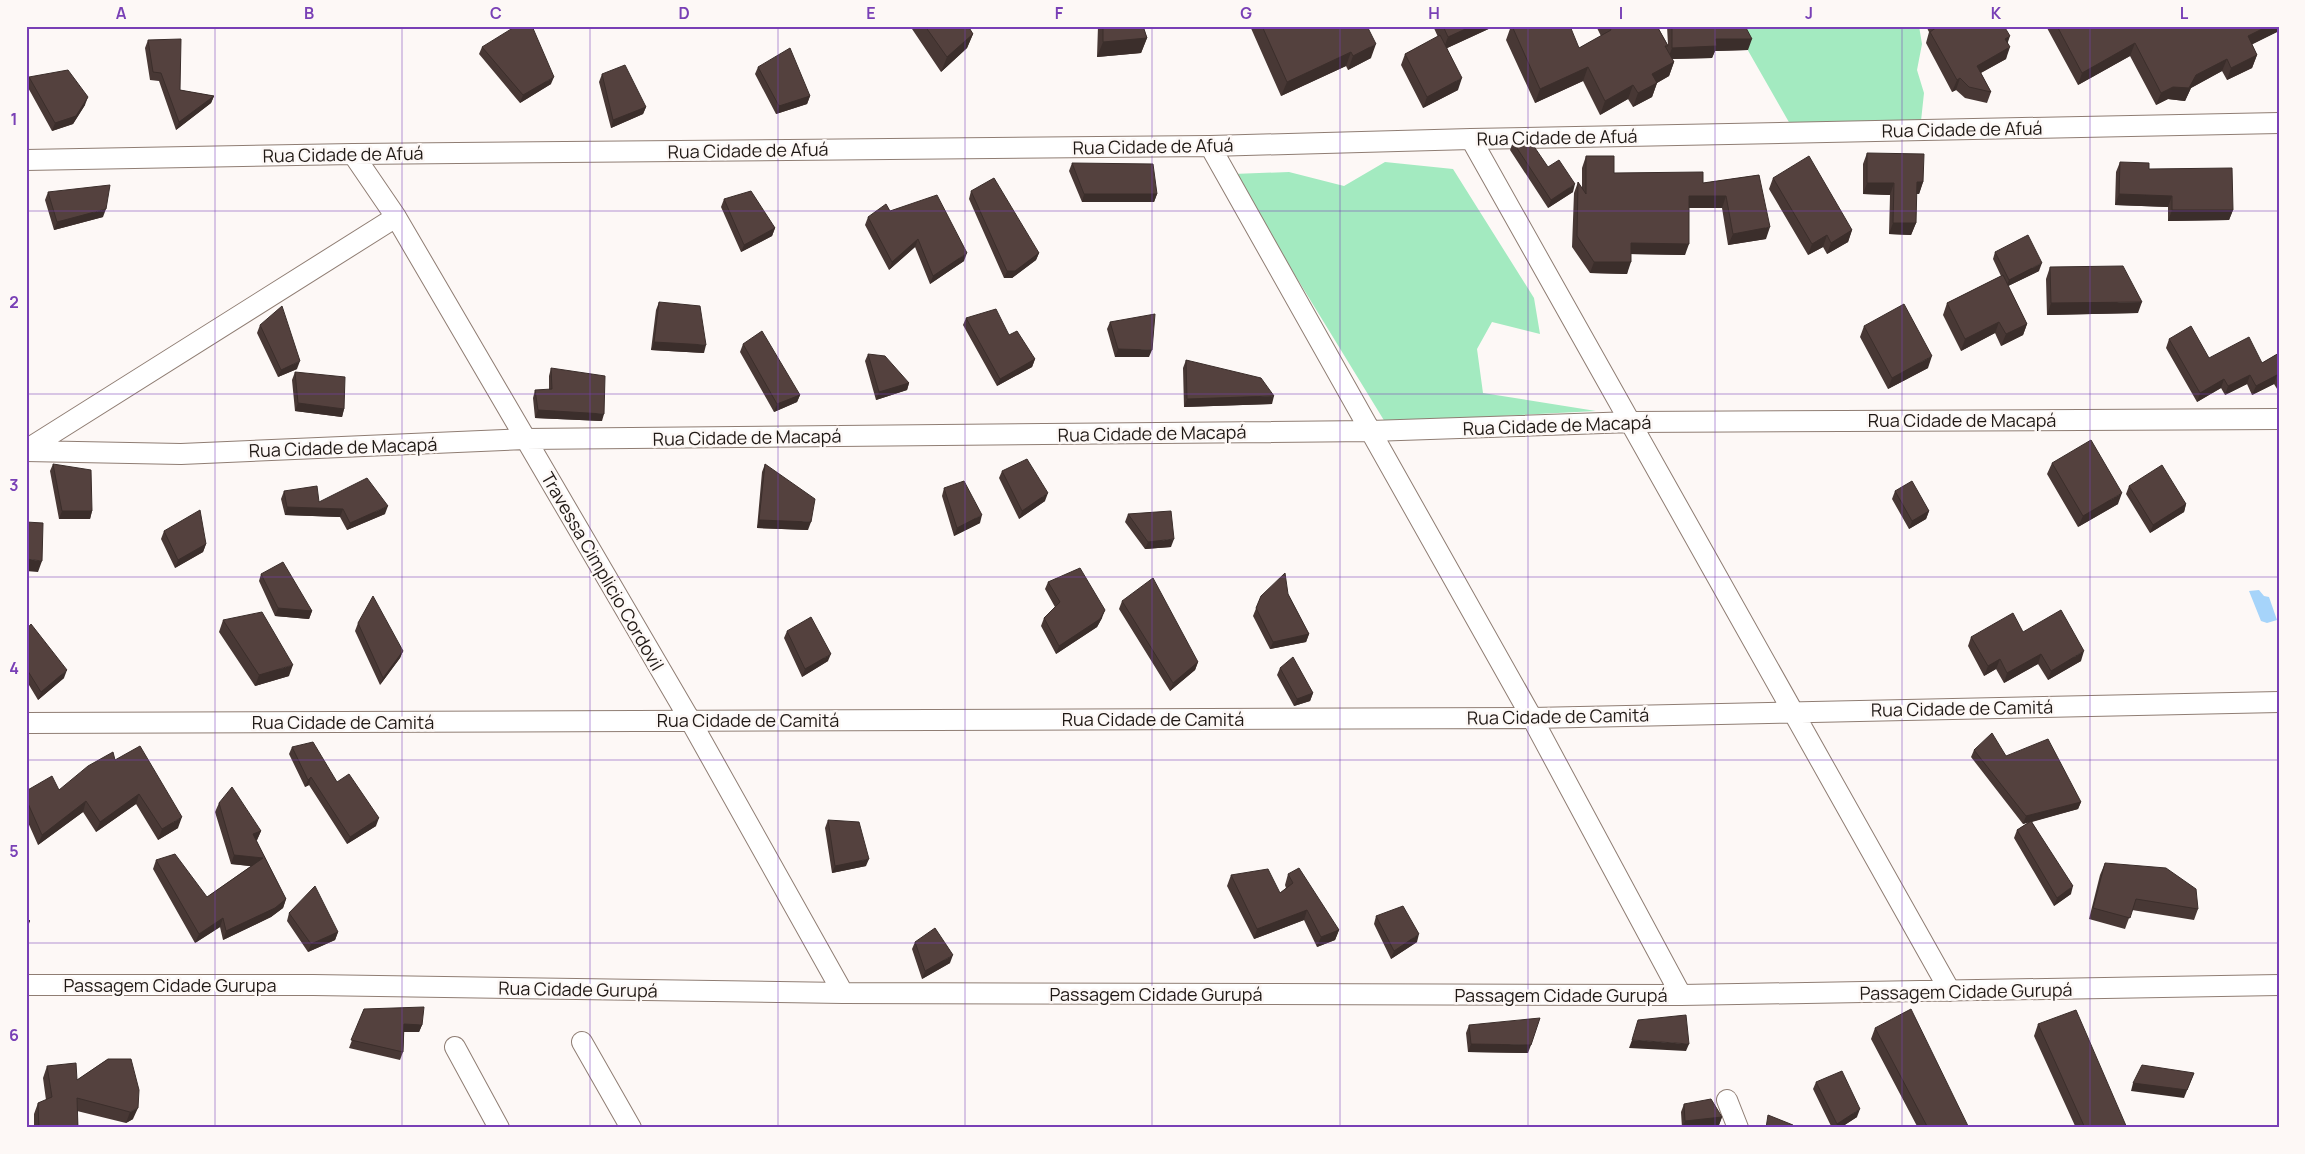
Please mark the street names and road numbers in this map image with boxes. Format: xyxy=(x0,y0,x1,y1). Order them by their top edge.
street label: Rua Cidade de Afuá xyxy=(1881,116,2043,142)
street label: Rua Cidade de Afuá xyxy=(1476,124,1638,150)
street label: Rua Cidade de Afuá xyxy=(1072,133,1234,159)
street label: Rua Cidade de Afuá xyxy=(667,137,829,163)
street label: Rua Cidade de Afuá xyxy=(262,141,424,167)
street label: Rua Cidade de Macapá xyxy=(1868,408,2056,432)
street label: Rua Cidade de Macapá xyxy=(1462,410,1652,440)
street label: Rua Cidade de Macapá xyxy=(1057,419,1247,447)
street label: Rua Cidade de Macapá xyxy=(652,423,842,451)
street label: Rua Cidade de Macapá xyxy=(248,432,438,462)
street label: Travessa Cimplicio Cordovil xyxy=(536,467,670,675)
street label: Rua Cidade de Camitá xyxy=(1871,694,2053,722)
street label: Rua Cidade de Camitá xyxy=(1467,702,1649,730)
street label: Rua Cidade de Camitá xyxy=(1062,707,1244,731)
street label: Rua Cidade de Camitá xyxy=(657,708,839,732)
street label: Rua Cidade de Camitá xyxy=(252,710,434,734)
street label: Passagem Cidade Gurupa xyxy=(64,973,276,997)
street label: Rua Cidade Gurupá xyxy=(498,976,658,1002)
street label: Passagem Cidade Gurupá xyxy=(1859,977,2073,1005)
street label: Passagem Cidade Gurupá xyxy=(1050,982,1262,1006)
street label: Passagem Cidade Gurupá xyxy=(1455,983,1667,1007)

